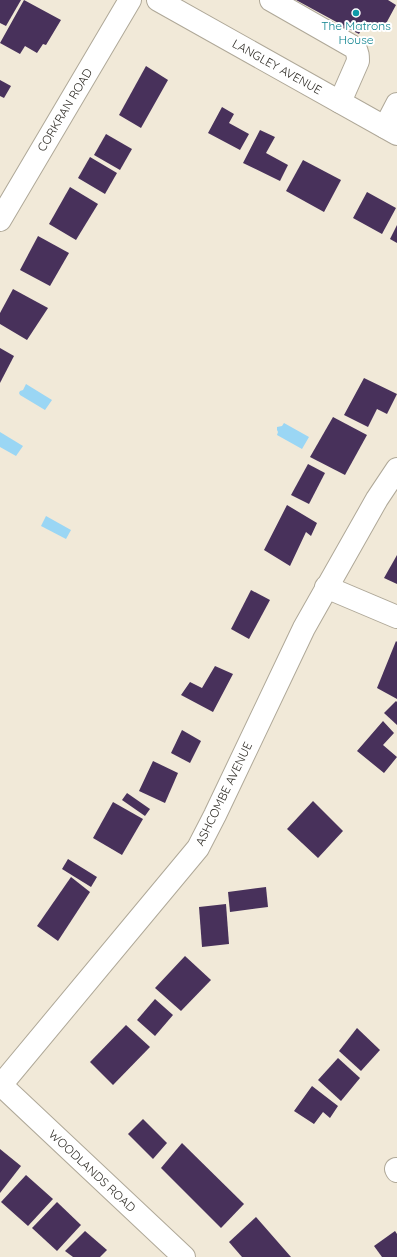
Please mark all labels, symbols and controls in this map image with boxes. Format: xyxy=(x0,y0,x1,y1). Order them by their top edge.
marker: The Matrons House xyxy=(351,8,361,18)
place label: The Matrons House xyxy=(321,18,391,47)
street label: LANGLEY AVENUE xyxy=(230,36,325,97)
street label: CORKRAN ROAD xyxy=(34,65,96,154)
street label: ASHCOMBE AVENUE xyxy=(192,739,255,848)
street label: WOODLANDS ROAD xyxy=(46,1126,139,1215)

